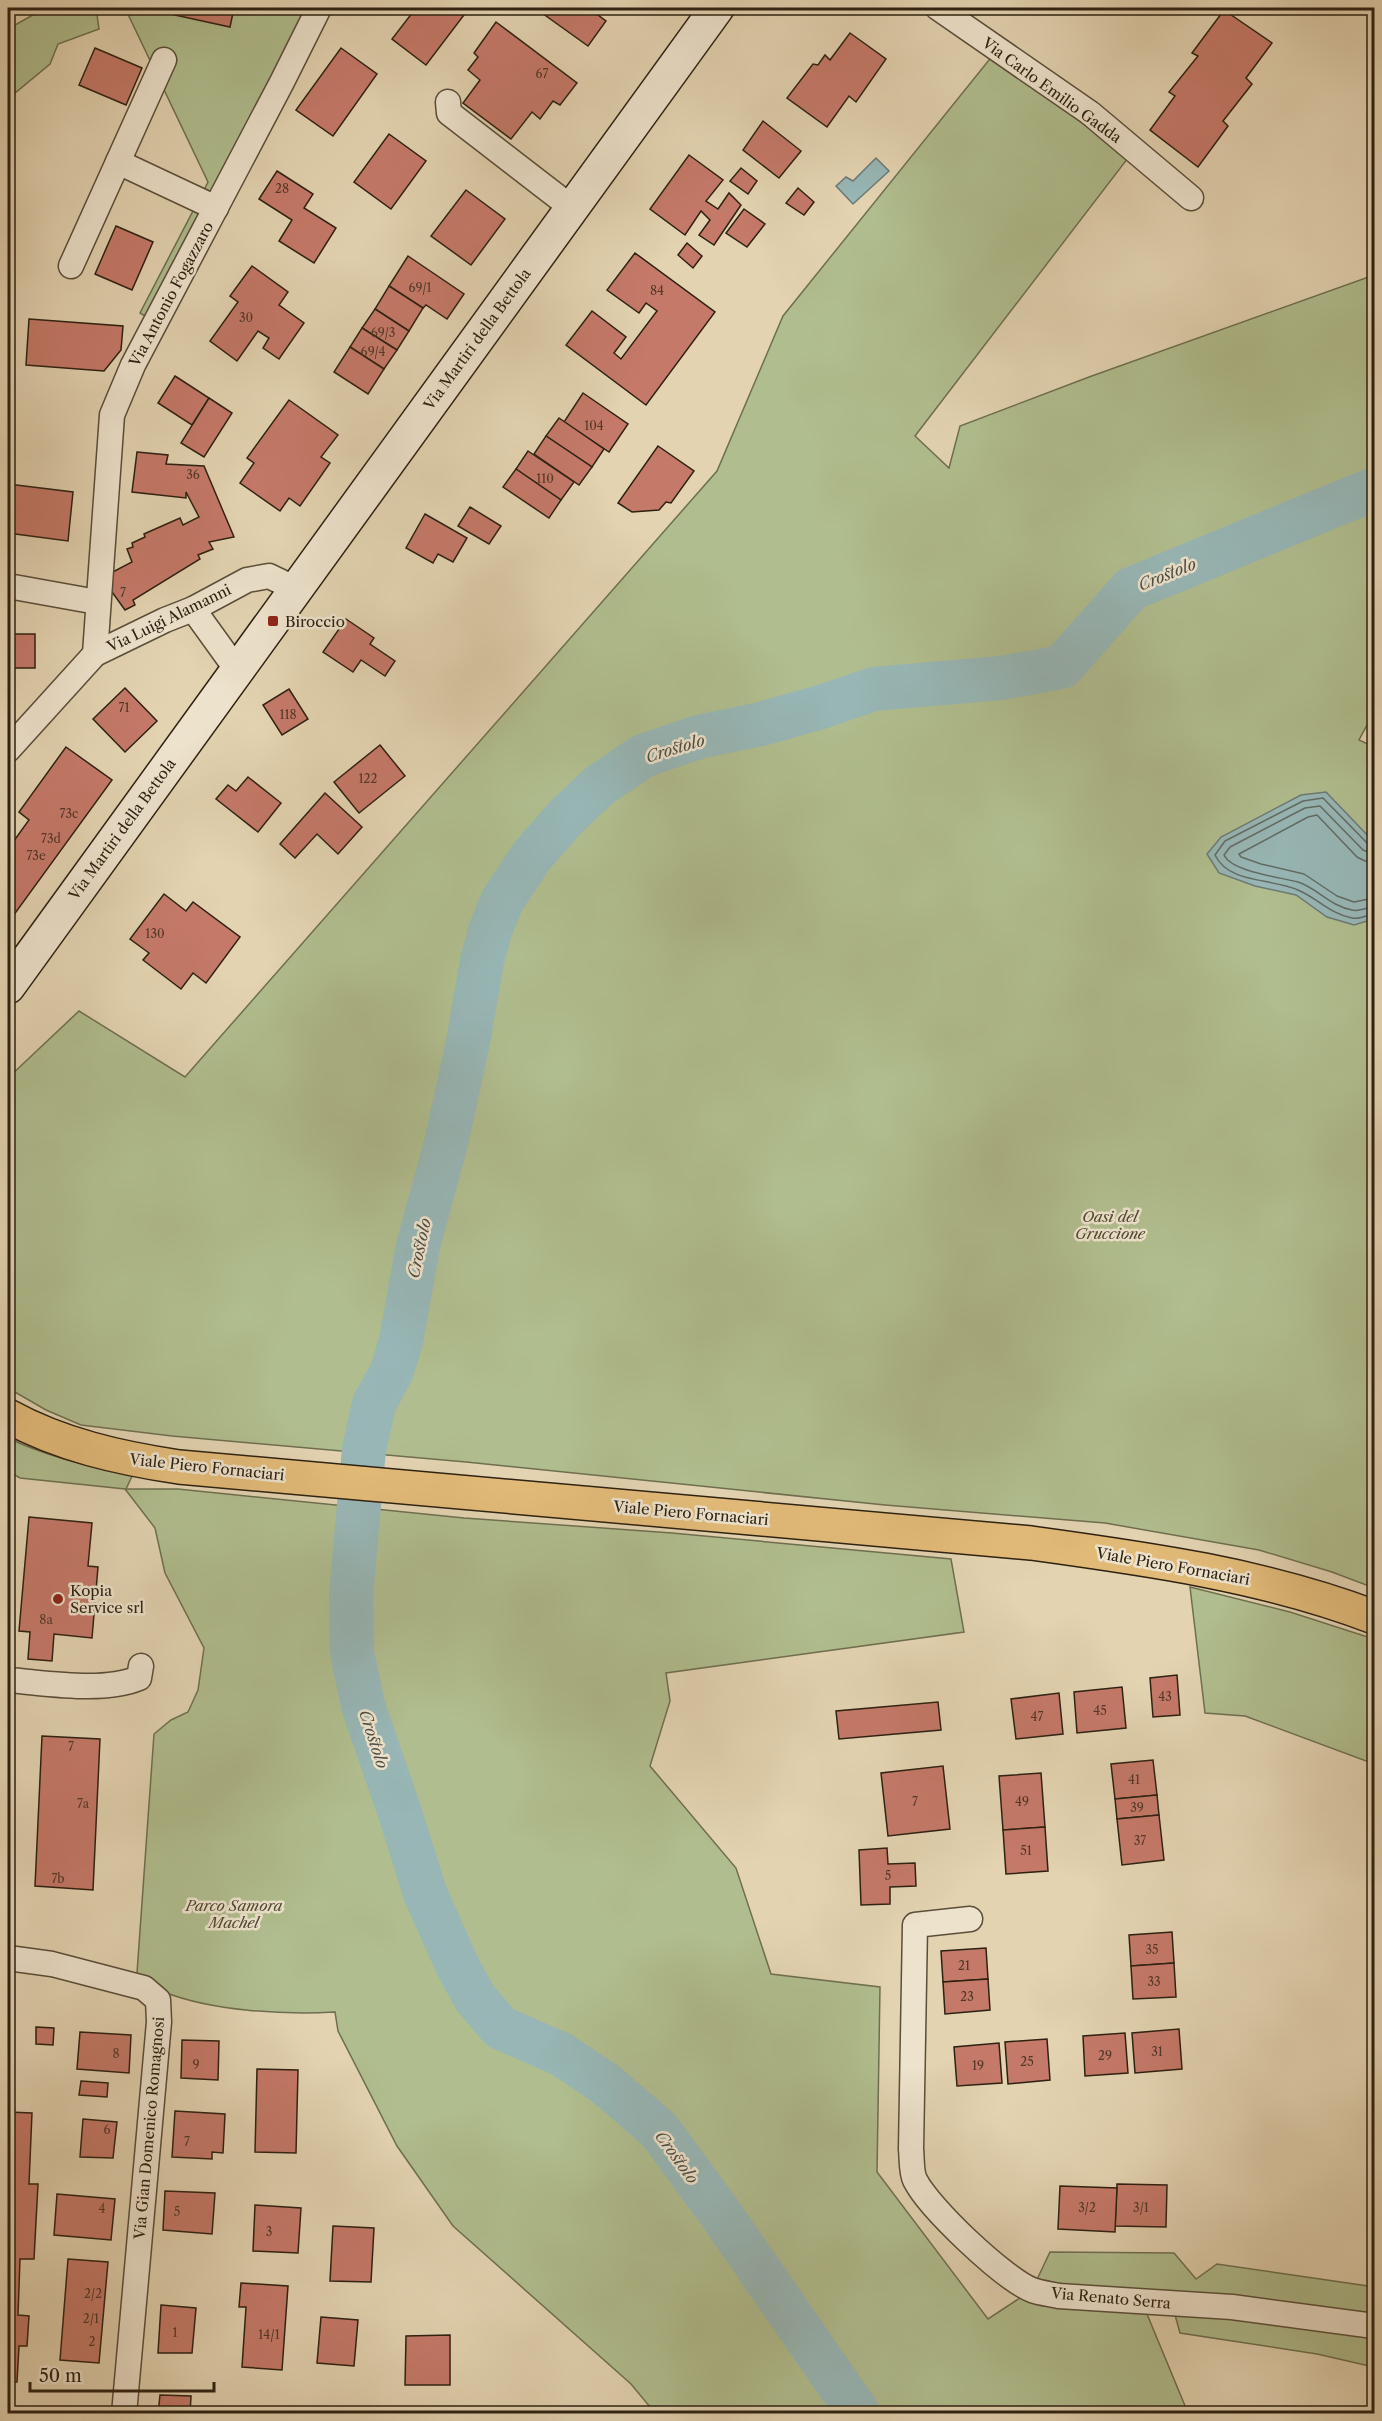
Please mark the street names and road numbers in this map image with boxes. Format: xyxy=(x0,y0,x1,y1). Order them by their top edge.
street label: Via Carlo Emilio Gadda xyxy=(978,32,1126,147)
street label: Via Antonio Fogazzaro xyxy=(124,218,217,371)
street label: Via Martiri della Bettola xyxy=(419,264,535,414)
street label: Via Luigi Alamanni xyxy=(103,580,234,657)
street label: Via Martiri della Bettola xyxy=(64,754,180,904)
street label: Viale Piero Fornaciari xyxy=(128,1449,286,1485)
street label: Viale Piero Fornaciari xyxy=(612,1497,770,1529)
street label: Viale Piero Fornaciari xyxy=(1094,1543,1252,1589)
street label: Via Gian Domenico Romagnosi xyxy=(130,2016,168,2241)
street label: Via Renato Serra xyxy=(1049,2283,1172,2313)

